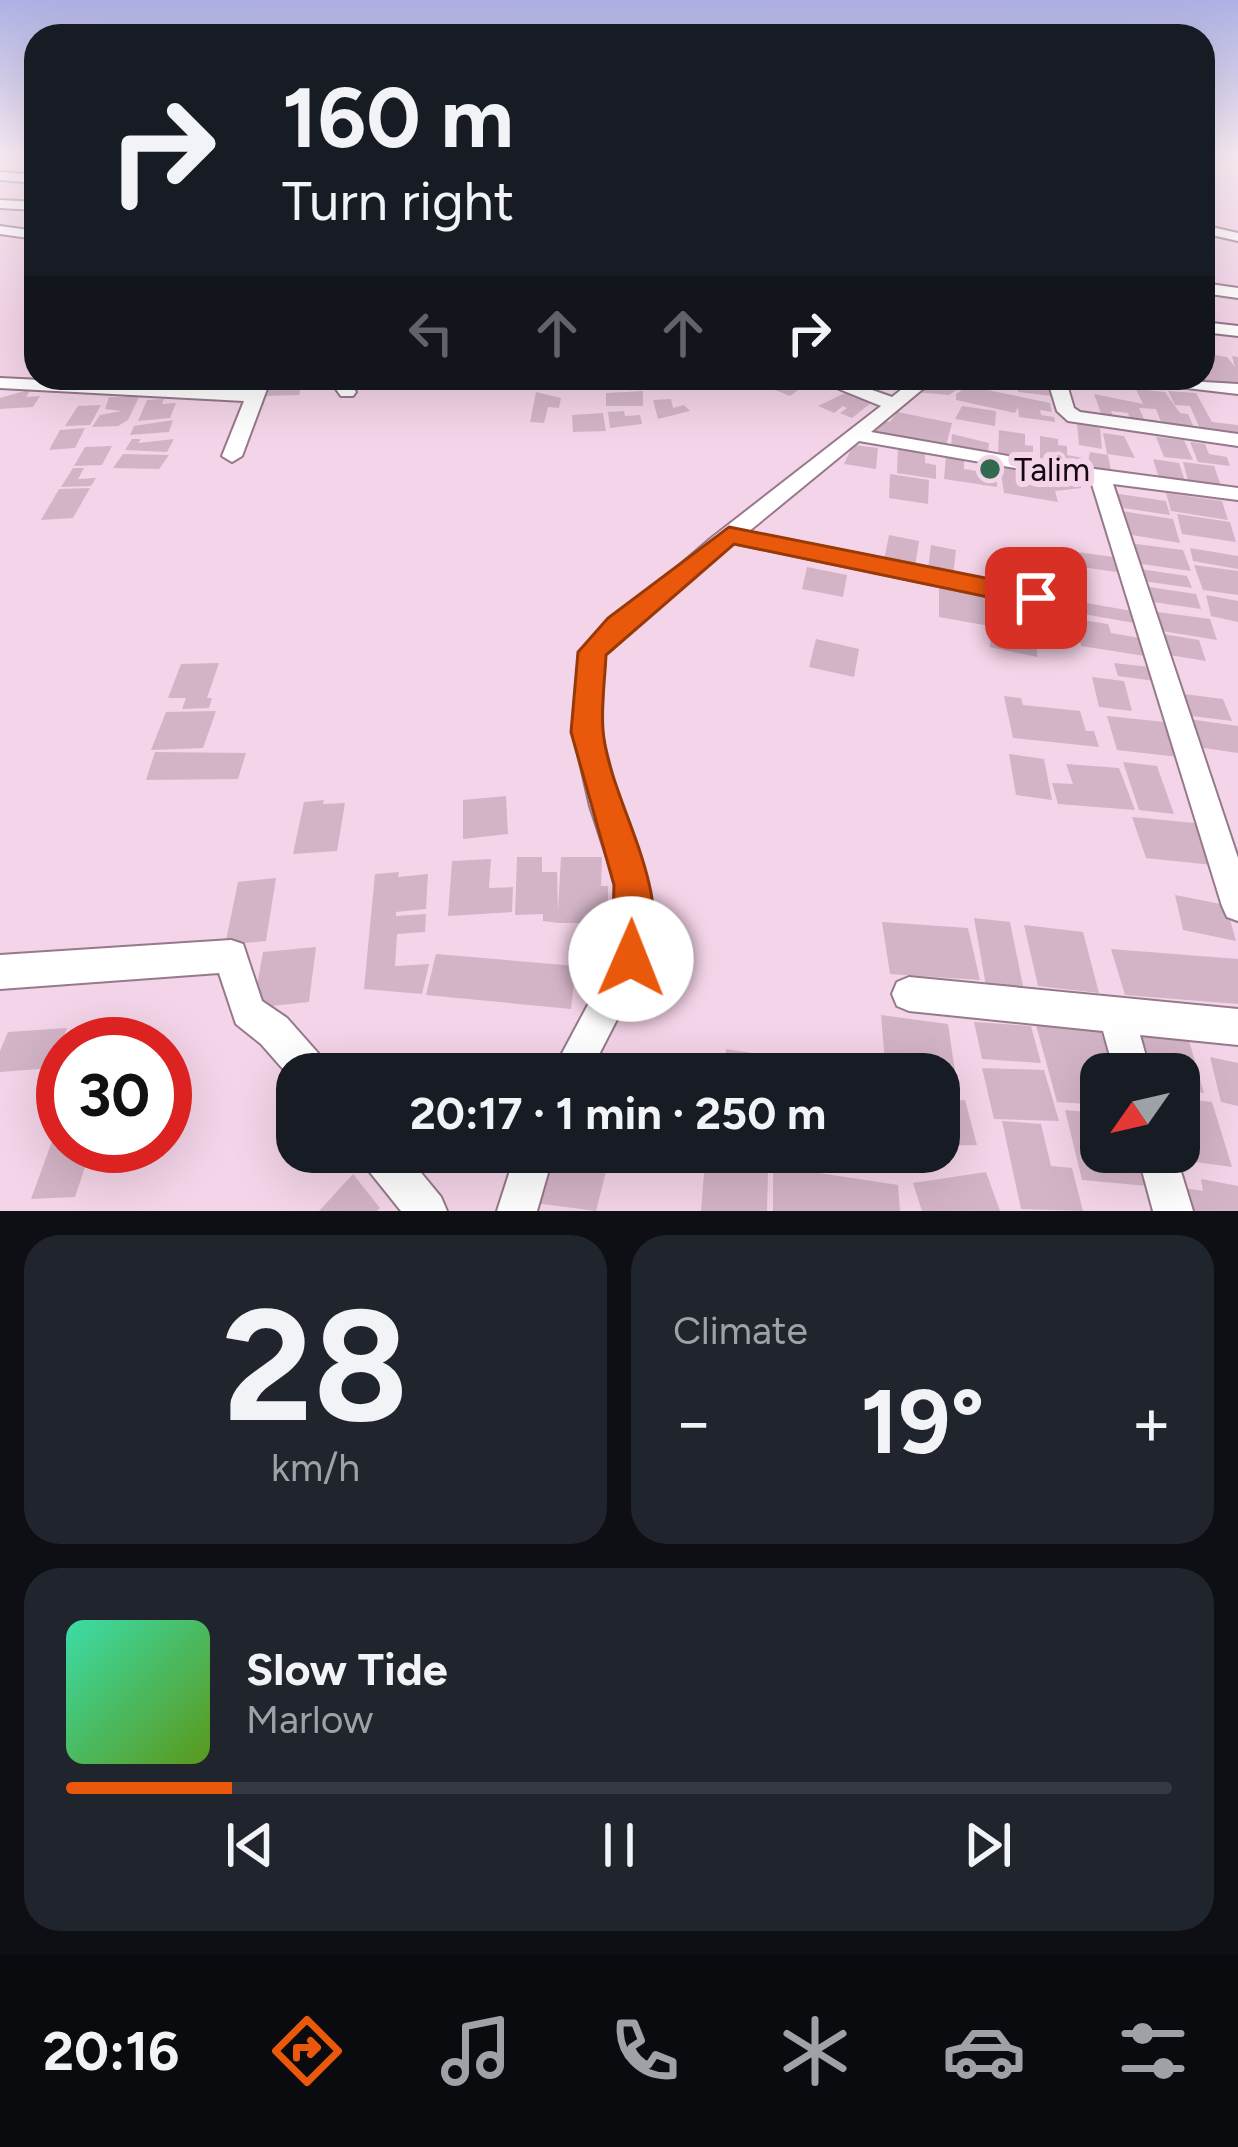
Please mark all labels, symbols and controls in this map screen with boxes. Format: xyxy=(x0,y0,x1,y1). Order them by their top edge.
text: 160 m xyxy=(282,67,514,168)
icon: right xyxy=(84,72,240,228)
text: Turn right xyxy=(282,169,514,234)
icon: left xyxy=(398,300,464,366)
icon: ahead xyxy=(524,300,590,366)
icon: ahead xyxy=(650,300,716,366)
icon: right xyxy=(776,300,842,366)
place label: Talim xyxy=(1014,450,1090,489)
marker: Talim xyxy=(977,456,1003,482)
pin xyxy=(985,547,1087,649)
icon: arrive xyxy=(1003,565,1069,631)
position arrow xyxy=(568,896,694,1022)
speed limit sign: 30 xyxy=(36,1017,192,1173)
north arrow xyxy=(1080,1053,1200,1173)
map controls xyxy=(1080,1053,1200,1173)
text: 20:17 · 1 min · 250 m xyxy=(410,1086,826,1140)
text: 28 xyxy=(223,1272,408,1459)
text: Climate xyxy=(673,1307,808,1354)
text: 19° xyxy=(860,1367,985,1476)
text: − xyxy=(673,1382,714,1462)
text: + xyxy=(1131,1382,1172,1462)
text: km/h xyxy=(271,1444,360,1491)
text: Slow Tide xyxy=(246,1642,448,1696)
text: Marlow xyxy=(246,1696,373,1743)
icon: previous xyxy=(217,1812,283,1878)
icon: pause xyxy=(586,1812,652,1878)
icon: next xyxy=(955,1812,1021,1878)
icon: directions xyxy=(265,2009,349,2093)
icon: music xyxy=(434,2009,518,2093)
icon: phone xyxy=(603,2009,687,2093)
icon: climate xyxy=(773,2009,857,2093)
icon: car xyxy=(942,2009,1026,2093)
icon: filters xyxy=(1111,2009,1195,2093)
text: 20:16 xyxy=(43,2019,179,2084)

